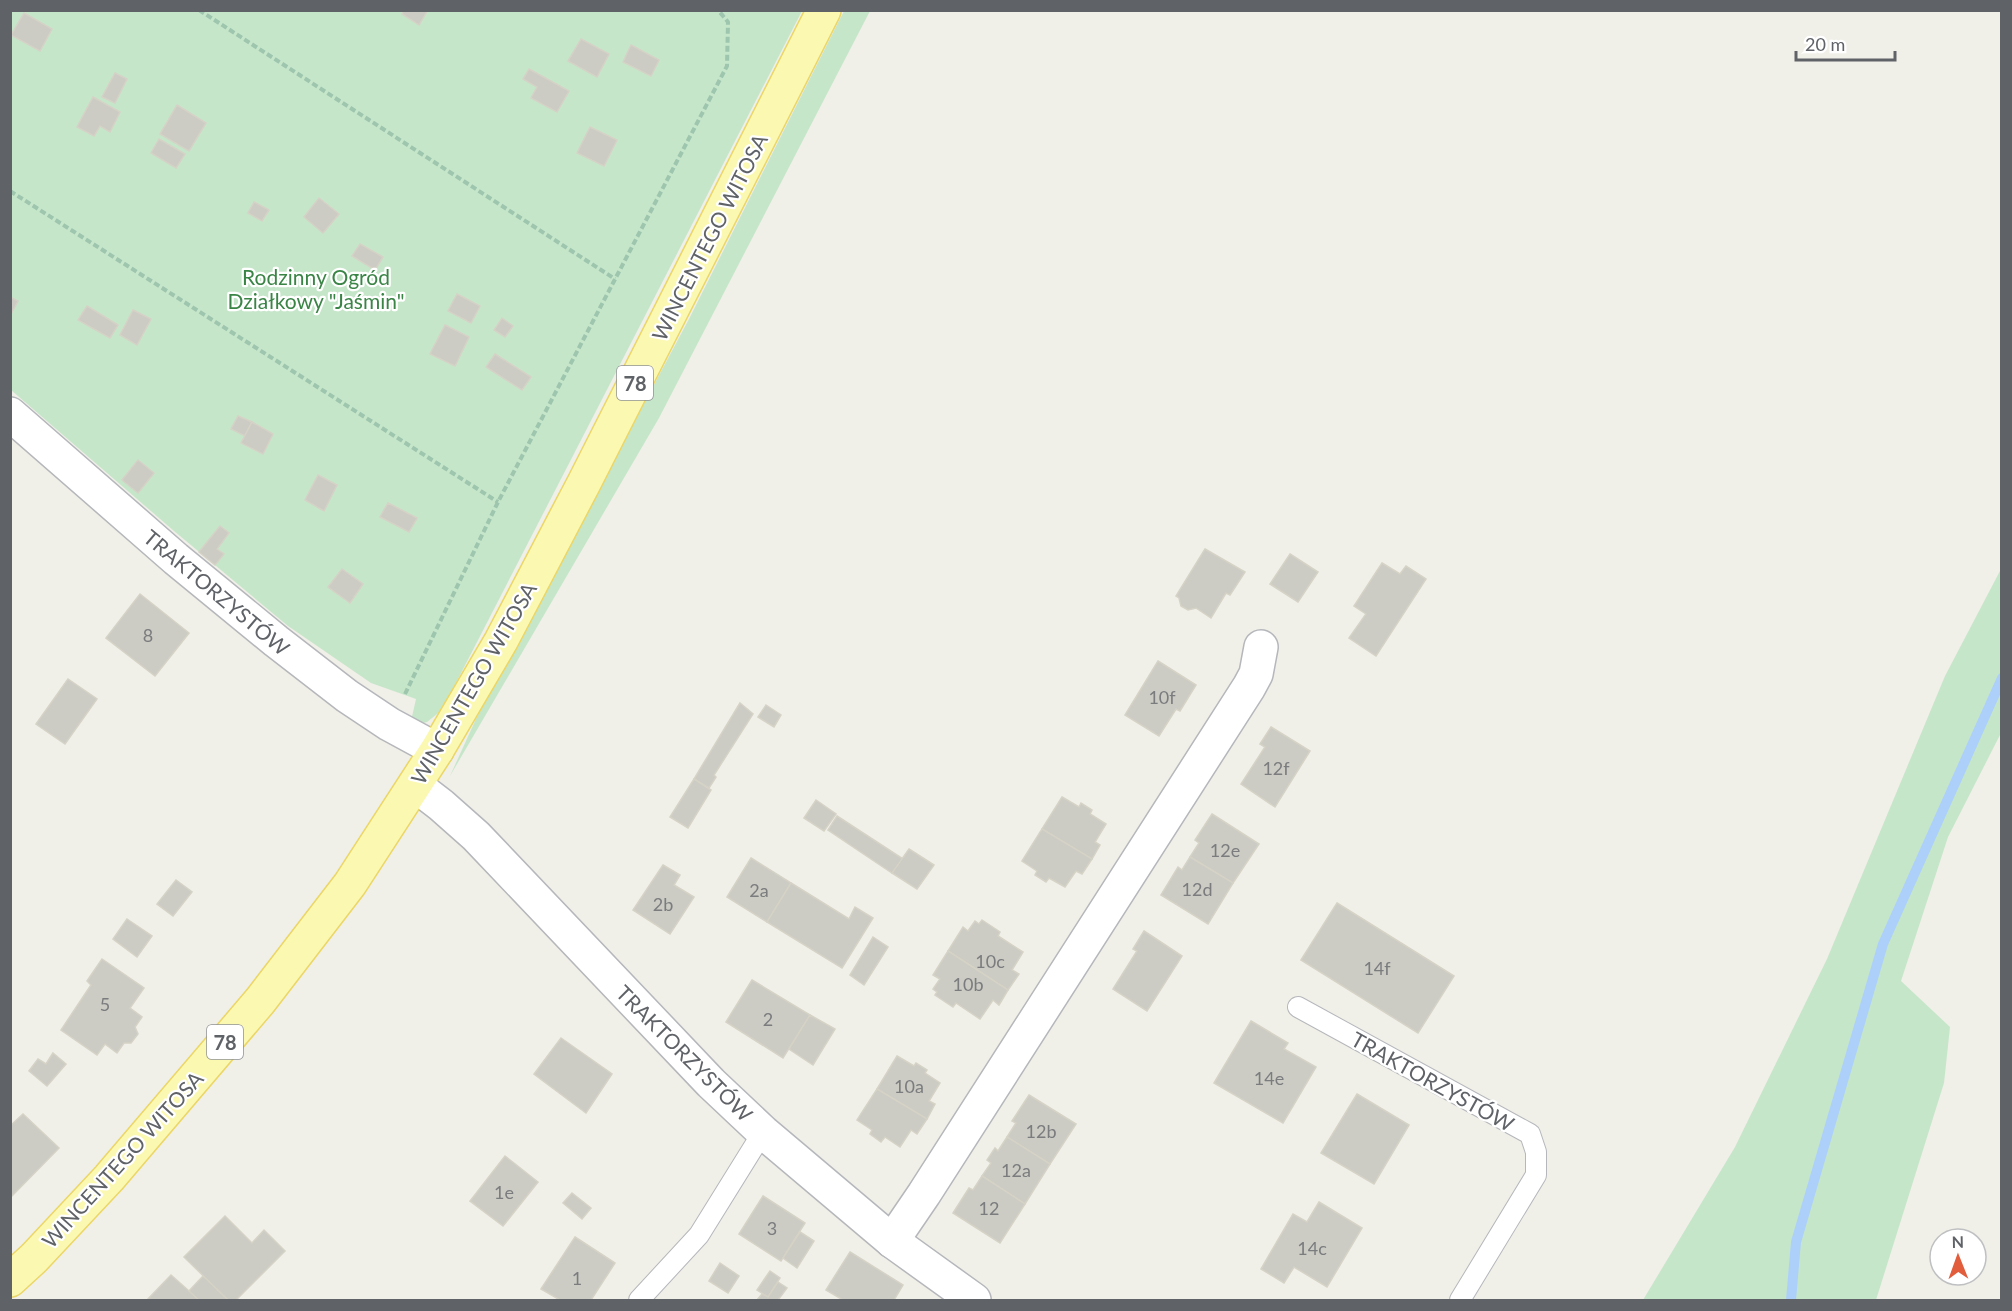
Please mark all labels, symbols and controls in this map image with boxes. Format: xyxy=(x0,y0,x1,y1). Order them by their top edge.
scale bar xyxy=(1796,24,1895,62)
text: 20 m xyxy=(1805,33,1845,55)
street label: WINCENTEGO WITOSA xyxy=(646,129,772,345)
park label: Rodzinny Ogród Działkowy "Jaśmin" xyxy=(227,264,405,313)
road number: 78 xyxy=(617,366,653,400)
street label: TRAKTORZYSTÓW xyxy=(139,524,295,660)
street label: WINCENTEGO WITOSA xyxy=(405,577,541,788)
house number: 8 xyxy=(143,624,153,646)
house number: 10f xyxy=(1148,686,1176,708)
house number: 12f xyxy=(1262,757,1290,779)
house number: 12e xyxy=(1210,839,1240,861)
house number: 12d xyxy=(1182,878,1212,900)
house number: 2a xyxy=(749,879,769,901)
house number: 2b xyxy=(653,893,673,915)
house number: 10c xyxy=(975,950,1005,972)
house number: 14f xyxy=(1363,957,1391,979)
house number: 10b xyxy=(953,973,983,995)
street label: TRAKTORZYSTÓW xyxy=(612,980,758,1126)
house number: 5 xyxy=(100,993,110,1015)
house number: 2 xyxy=(763,1008,773,1030)
road number: 78 xyxy=(207,1025,243,1059)
street label: TRAKTORZYSTÓW xyxy=(1347,1026,1519,1136)
street label: WINCENTEGO WITOSA xyxy=(36,1065,208,1252)
house number: 14e xyxy=(1254,1067,1284,1089)
house number: 10a xyxy=(894,1075,924,1097)
house number: 12b xyxy=(1026,1120,1056,1142)
house number: 12a xyxy=(1001,1159,1031,1181)
house number: 1e xyxy=(494,1181,514,1203)
house number: 12 xyxy=(979,1197,999,1219)
house number: 3 xyxy=(767,1217,777,1239)
north arrow xyxy=(1928,1227,1988,1287)
text: N xyxy=(1951,1232,1964,1251)
house number: 14c xyxy=(1297,1237,1327,1259)
house number: 1 xyxy=(572,1267,582,1289)

